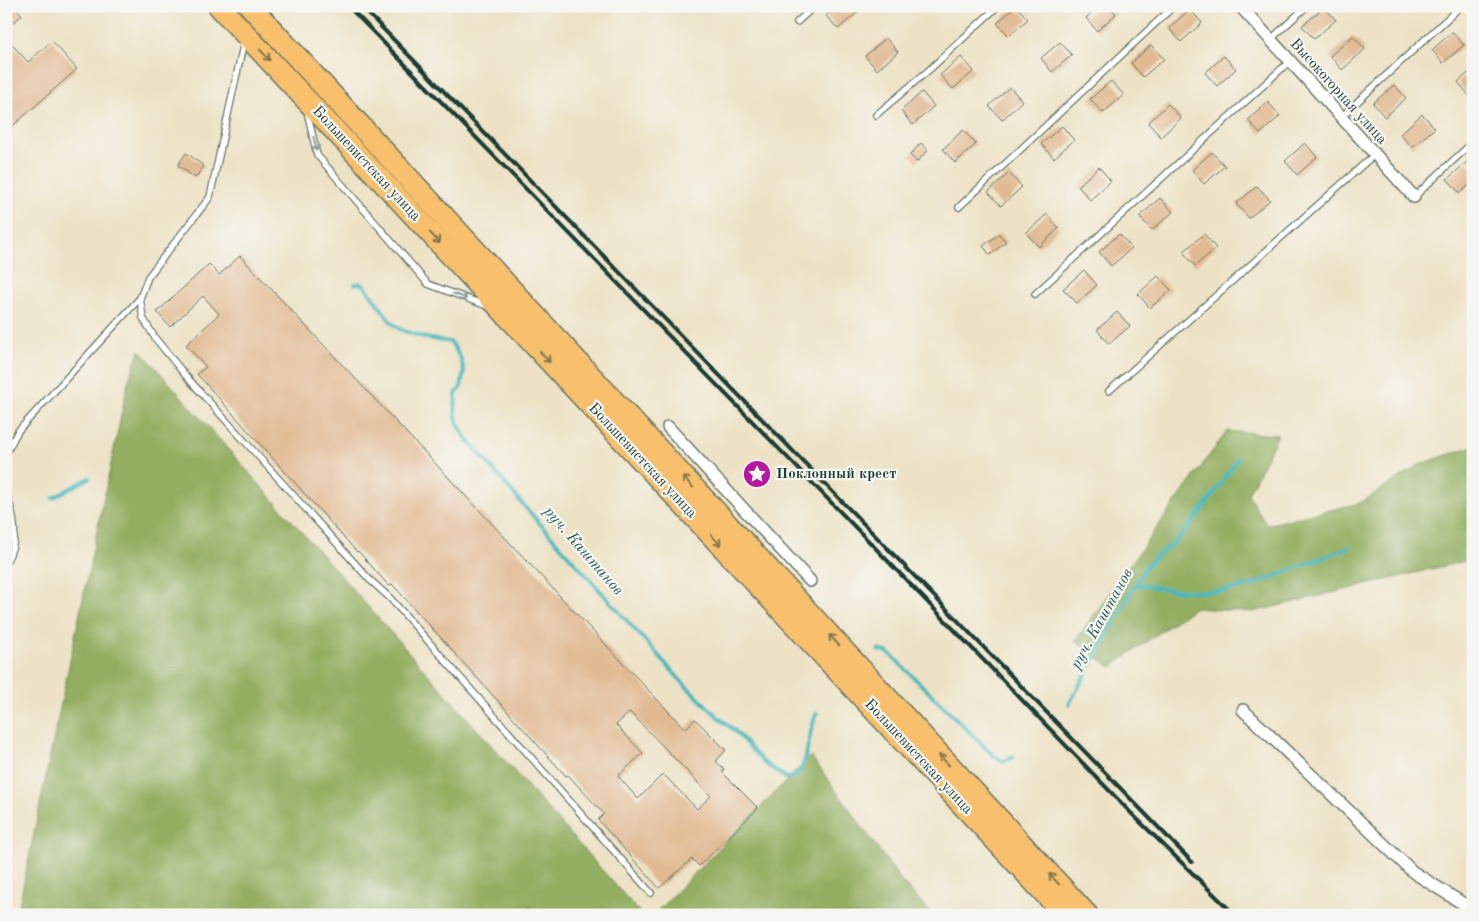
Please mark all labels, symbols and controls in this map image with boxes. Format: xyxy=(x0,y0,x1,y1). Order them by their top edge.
street label: Высокогорная улица xyxy=(1287,36,1390,148)
one-way arrow xyxy=(259,48,271,61)
street label: Большевистская улица xyxy=(309,104,423,225)
one-way arrow xyxy=(311,136,320,152)
one-way arrow xyxy=(429,232,441,244)
one-way arrow xyxy=(452,292,467,301)
one-way arrow xyxy=(539,350,551,363)
street label: Большевистская улица xyxy=(585,401,699,522)
place icon: Поклонный крест xyxy=(742,459,772,489)
place label: Поклонный крест xyxy=(776,467,896,482)
one-way arrow xyxy=(682,475,694,488)
water label: руч. Каштанов xyxy=(539,502,626,599)
one-way arrow xyxy=(710,533,722,546)
water label: руч. Каштанов xyxy=(1067,566,1136,674)
one-way arrow xyxy=(828,634,840,646)
street label: Большевистская улица xyxy=(861,697,975,818)
one-way arrow xyxy=(938,753,950,766)
one-way arrow xyxy=(1048,873,1060,886)

